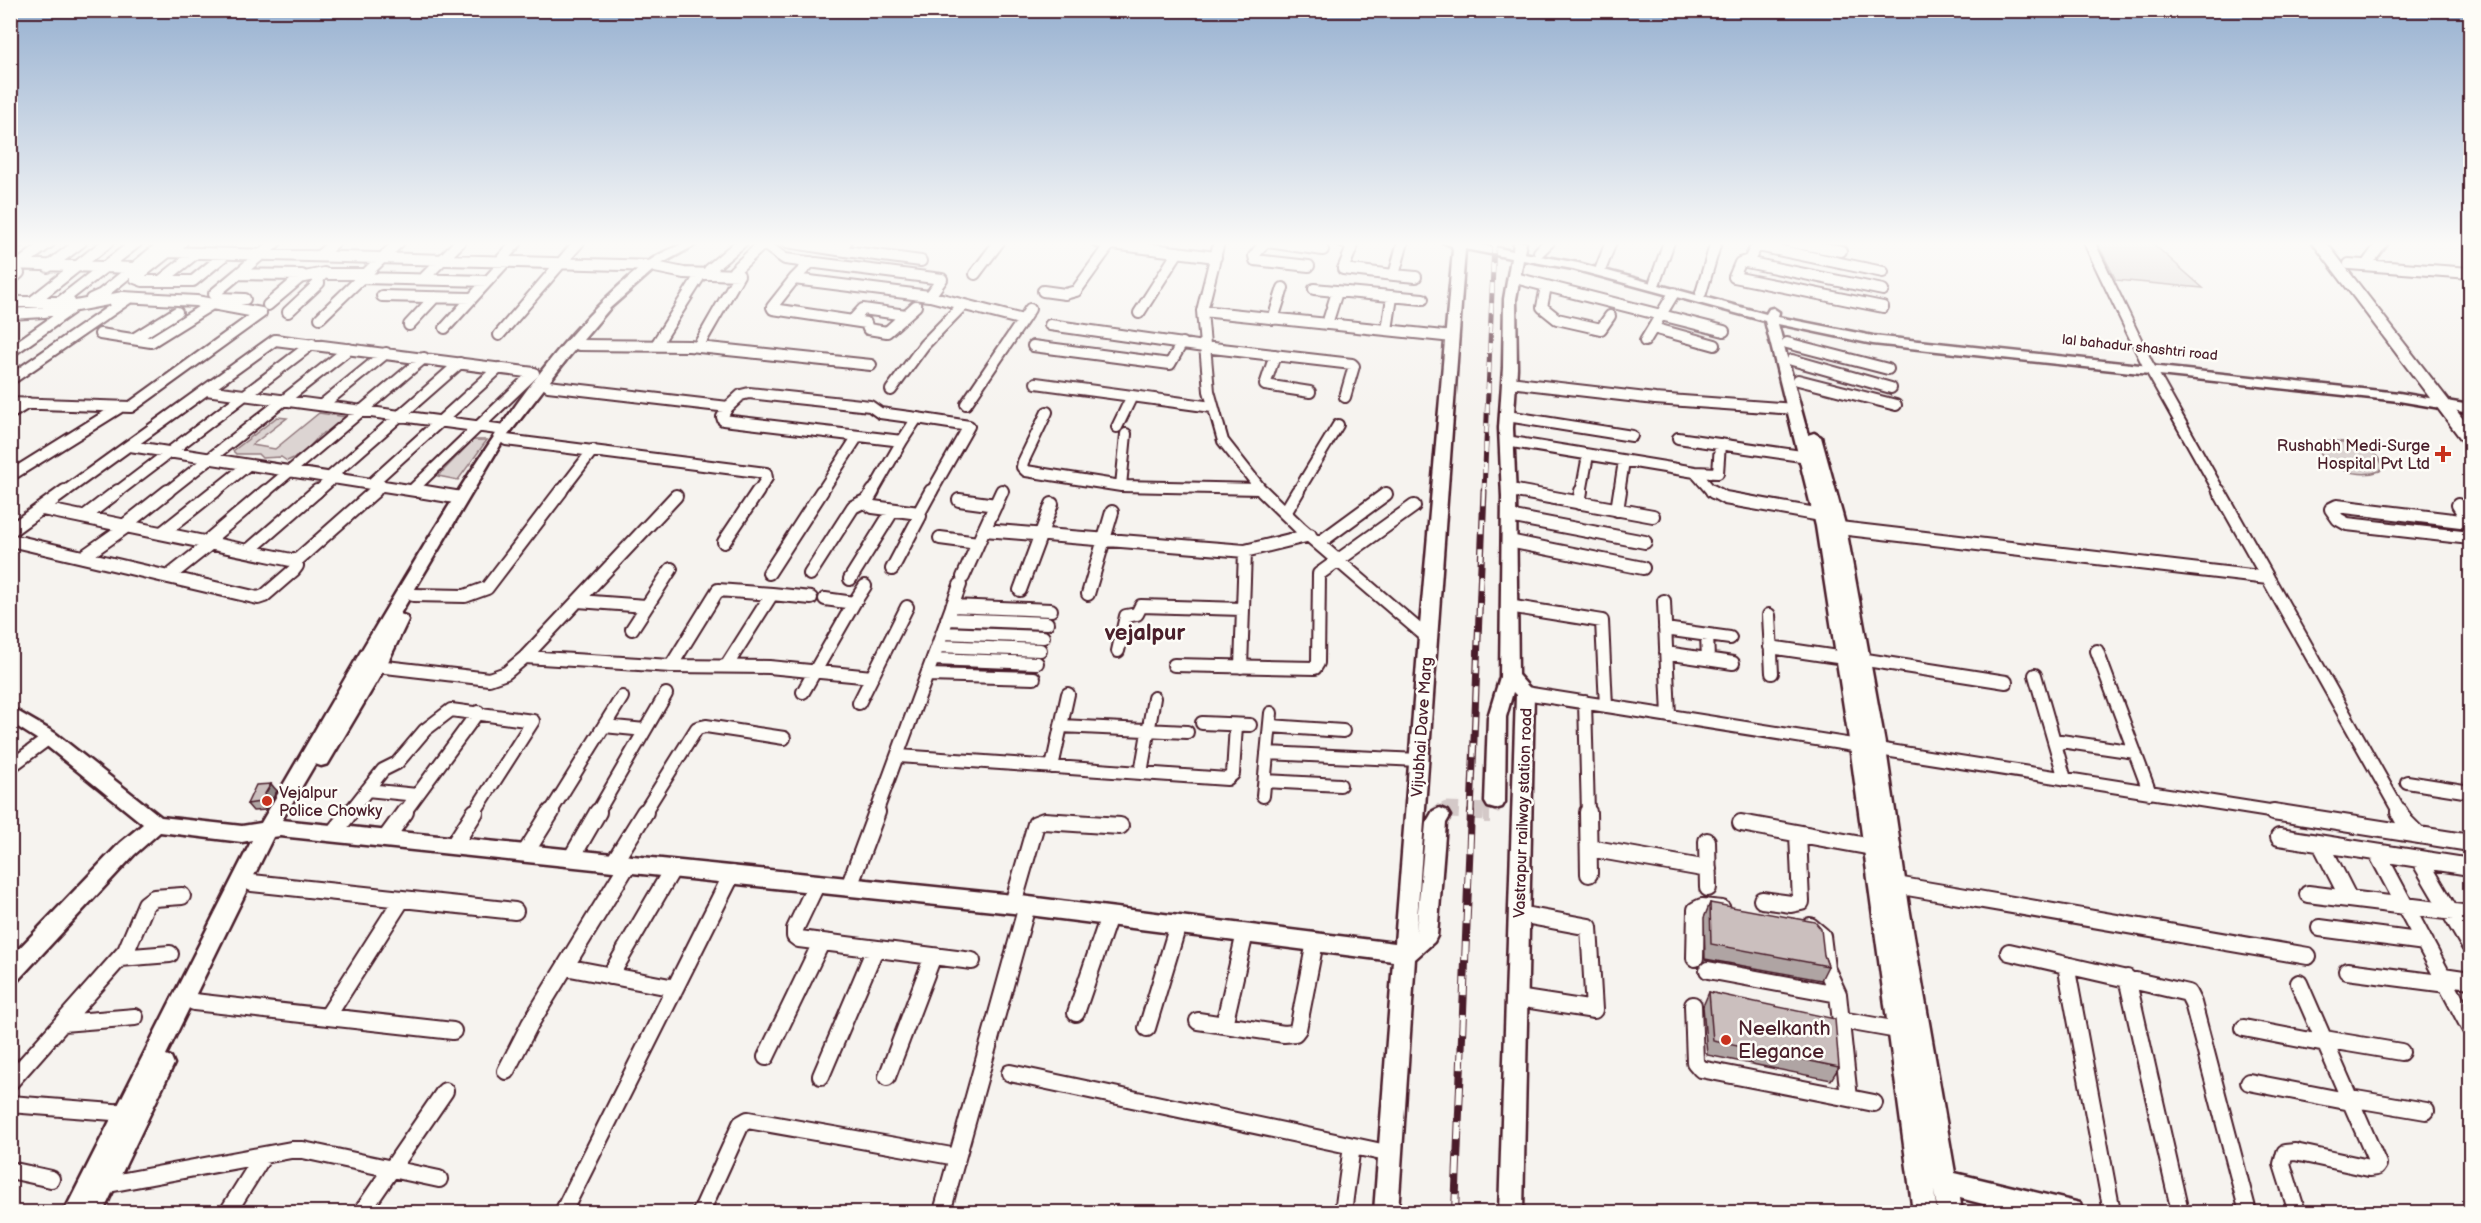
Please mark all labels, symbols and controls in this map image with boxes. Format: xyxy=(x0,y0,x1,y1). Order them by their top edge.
street label: lal bahadur shashtri road xyxy=(2061,331,2219,364)
place label: Rushabh Medi-Surge Hospital Pvt Ltd xyxy=(2277,437,2431,474)
marker: Rushabh Medi-Surge Hospital Pvt Ltd xyxy=(2434,445,2452,463)
district label: vejalpur xyxy=(1104,620,1185,647)
street label: Vijubhai Dave Marg xyxy=(1408,656,1437,798)
street label: Vastrapur railway station road xyxy=(1510,708,1537,919)
place label: Vejalpur Police Chowky xyxy=(279,784,383,821)
marker: Vejalpur Police Chowky xyxy=(260,794,274,808)
place label: Neelkanth Elegance xyxy=(1738,1017,1830,1064)
marker: Neelkanth Elegance xyxy=(1719,1033,1733,1047)

